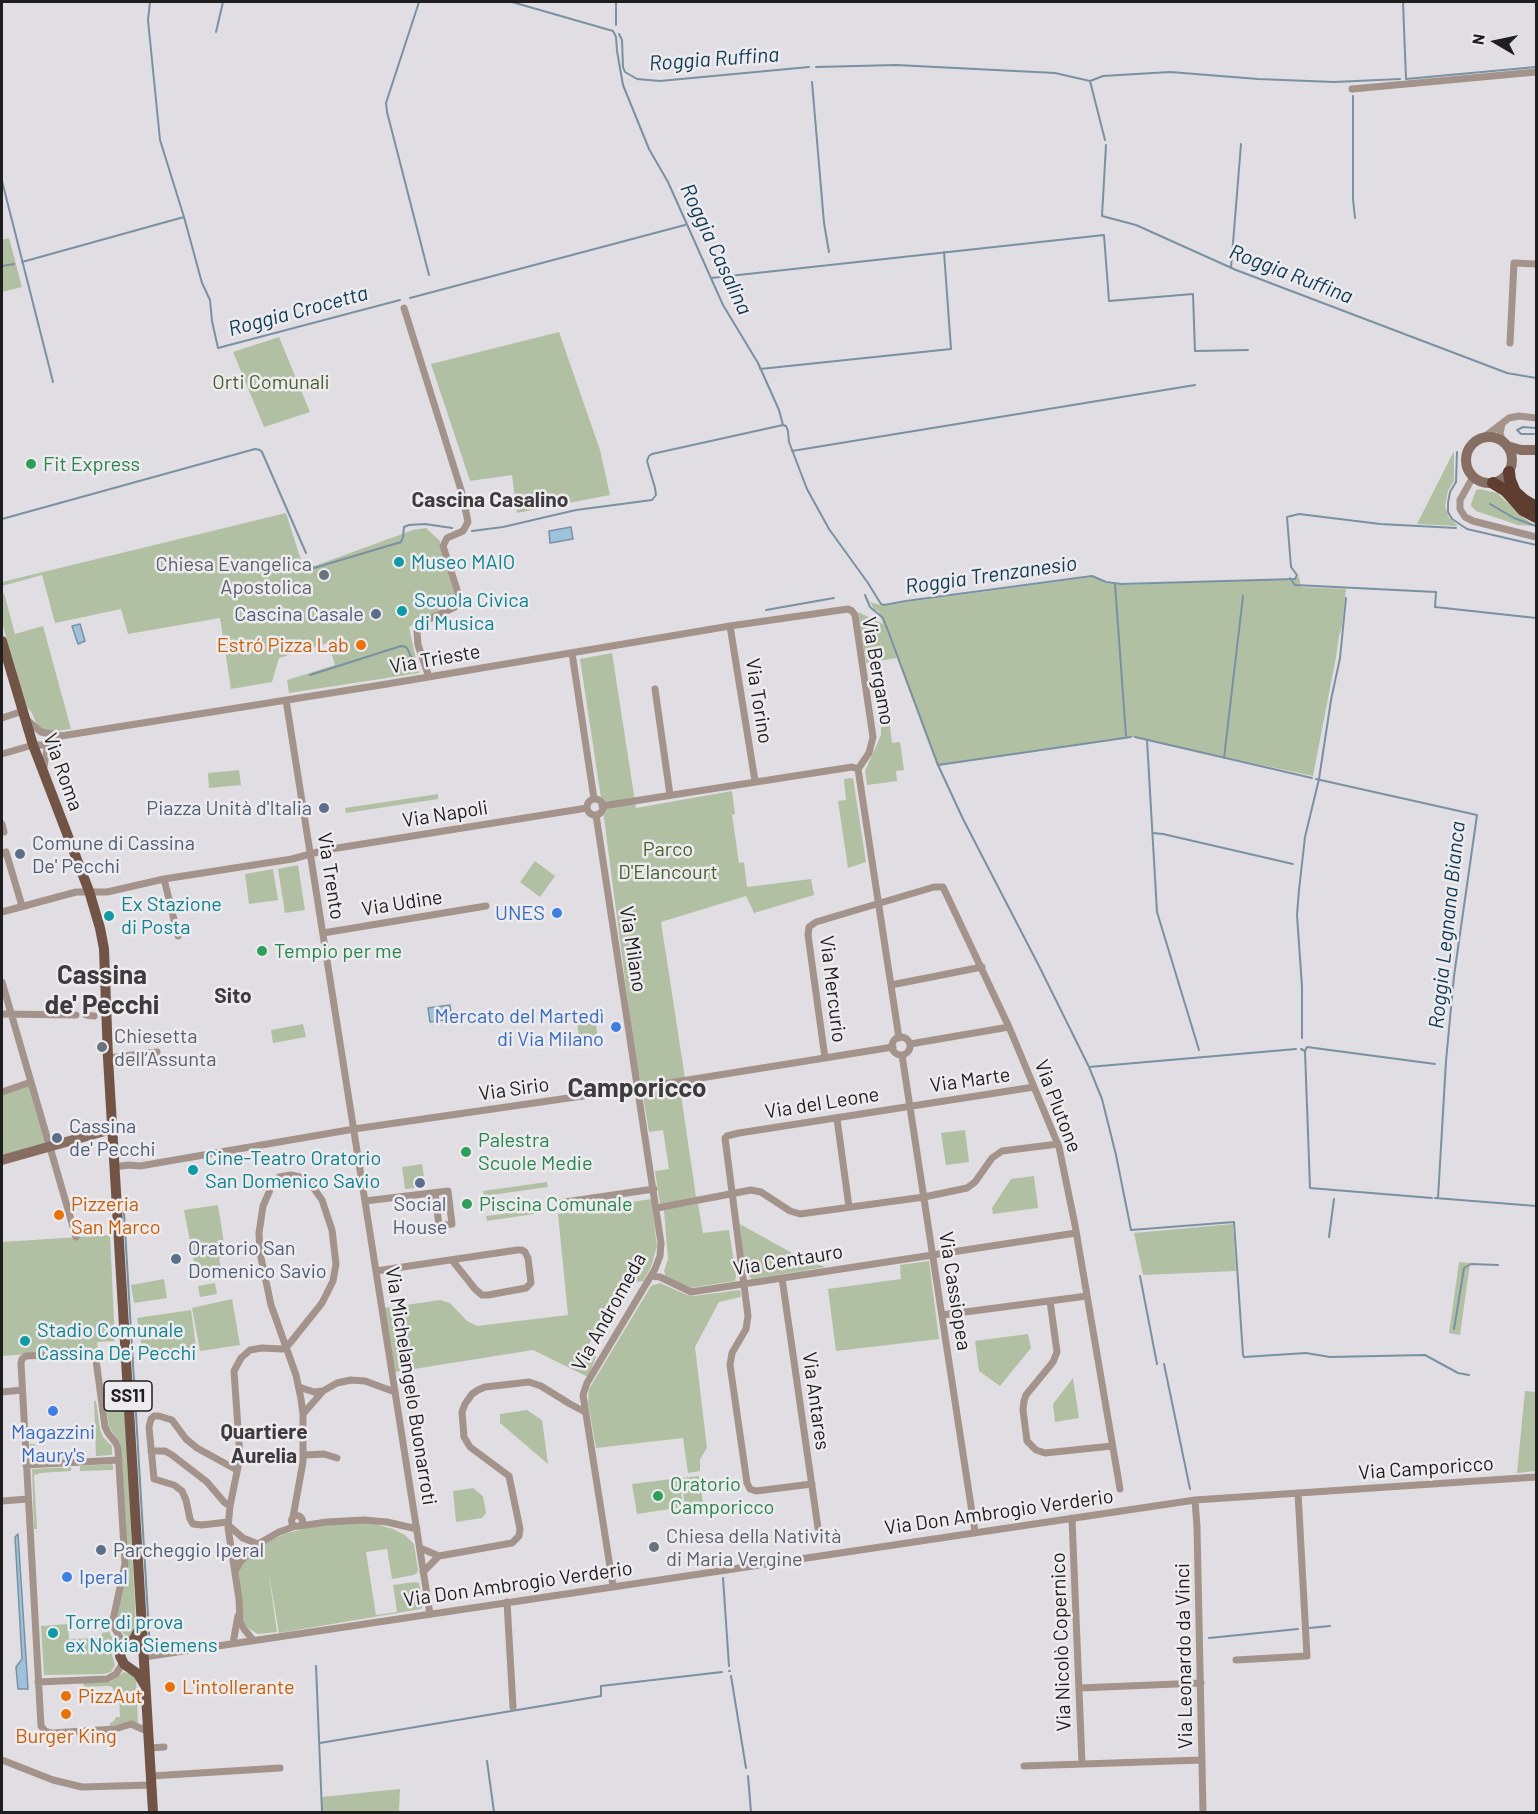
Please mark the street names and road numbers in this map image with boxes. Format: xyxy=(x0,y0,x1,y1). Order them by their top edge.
street label: Via Bergamo xyxy=(857,615,899,727)
street label: Via Trieste xyxy=(388,639,482,679)
street label: Via Torino xyxy=(740,657,778,745)
street label: Via Roma xyxy=(38,730,88,814)
street label: Via Napoli xyxy=(400,795,490,833)
street label: Via Trento xyxy=(312,831,350,921)
street label: Via Udine xyxy=(360,885,444,921)
street label: Via Milano xyxy=(614,904,652,994)
street label: Via Mercurio xyxy=(815,934,851,1044)
street label: Via Plutone xyxy=(1029,1056,1087,1156)
street label: Via Marte xyxy=(928,1062,1012,1098)
street label: Via Sirio xyxy=(477,1072,551,1106)
street label: Via del Leone xyxy=(763,1082,881,1124)
street label: Via Cassiopea xyxy=(934,1230,976,1352)
street label: Via Centauro xyxy=(731,1239,845,1281)
street label: Via Andromeda xyxy=(567,1249,651,1375)
street label: Via Michelangelo Buonarroti xyxy=(380,1265,442,1507)
street label: Via Antares xyxy=(797,1350,835,1452)
road number: SS11 xyxy=(104,1381,152,1411)
street label: Via Camporicco xyxy=(1358,1451,1494,1485)
street label: Via Don Ambrogio Verderio xyxy=(883,1484,1115,1540)
street label: Via Nicolò Copernico xyxy=(1046,1552,1076,1732)
street label: Via Don Ambrogio Verderio xyxy=(402,1556,634,1612)
street label: Via Leonardo da Vinci xyxy=(1170,1563,1198,1749)

